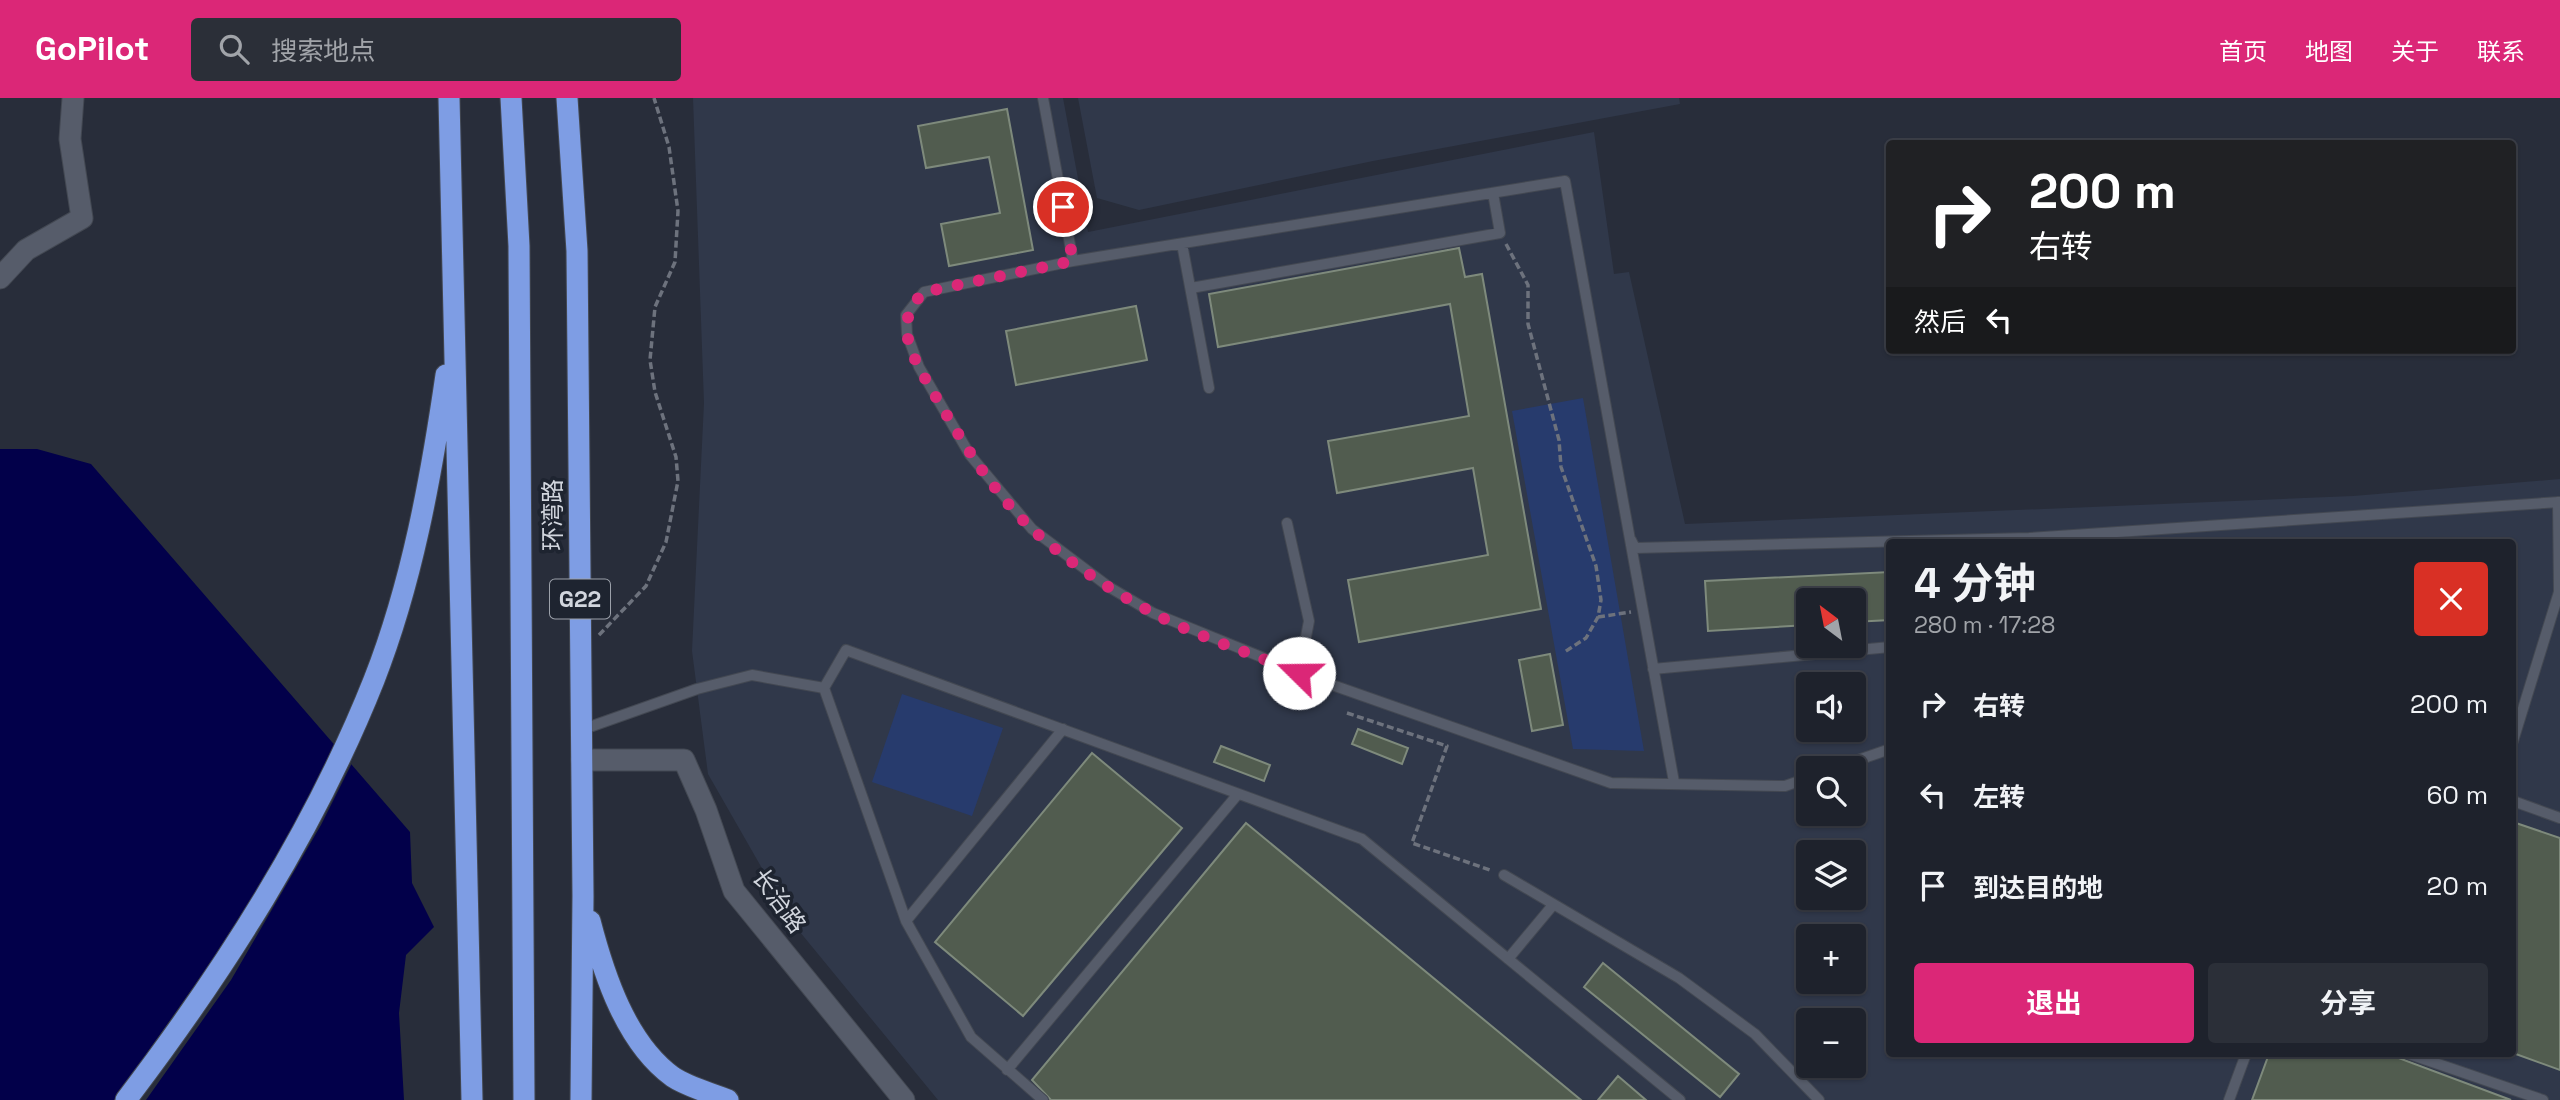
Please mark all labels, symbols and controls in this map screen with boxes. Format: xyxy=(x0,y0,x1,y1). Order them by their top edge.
search box xyxy=(191,18,681,81)
text: GoPilot xyxy=(35,28,149,70)
icon: search xyxy=(215,30,253,68)
text: 搜索地点 xyxy=(271,34,375,68)
text: 首页 xyxy=(2219,36,2267,67)
text: 地图 xyxy=(2305,36,2353,67)
text: 关于 xyxy=(2391,36,2439,67)
text: 联系 xyxy=(2477,36,2525,67)
text: 200 m xyxy=(2029,160,2176,222)
icon: right xyxy=(1914,168,2005,259)
pin xyxy=(1033,177,1093,237)
icon: arrive xyxy=(1044,188,1082,226)
text: 右转 xyxy=(2029,227,2093,267)
icon: left xyxy=(1980,301,2018,339)
text: 然后 xyxy=(1914,305,1966,339)
street label: 环湾路 xyxy=(537,479,568,551)
text: 4 分钟 xyxy=(1914,557,2035,610)
button: close xyxy=(2414,562,2488,636)
road number: G22 xyxy=(550,579,610,618)
north arrow xyxy=(1796,588,1866,658)
map controls xyxy=(1796,588,1866,1078)
text: 280 m · 17:28 xyxy=(1914,610,2055,640)
position arrow xyxy=(1262,636,1336,710)
button: sound xyxy=(1796,672,1866,742)
icon: right xyxy=(1914,685,1952,723)
text: 200 m xyxy=(2410,687,2488,721)
text: 右转 xyxy=(1973,689,2025,723)
button: search xyxy=(1796,756,1866,826)
icon: left xyxy=(1914,776,1952,814)
text: 60 m xyxy=(2426,778,2488,812)
text: 左转 xyxy=(1973,780,2025,814)
button: layers xyxy=(1796,840,1866,910)
street label: 长治路 xyxy=(746,862,813,939)
icon: arrive xyxy=(1914,867,1952,905)
text: 20 m xyxy=(2427,869,2488,903)
text: 到达目的地 xyxy=(1973,871,2103,905)
button: + xyxy=(1796,924,1866,994)
button: 退出 xyxy=(1914,963,2194,1043)
button: 分享 xyxy=(2208,963,2488,1043)
button: − xyxy=(1796,1008,1866,1078)

